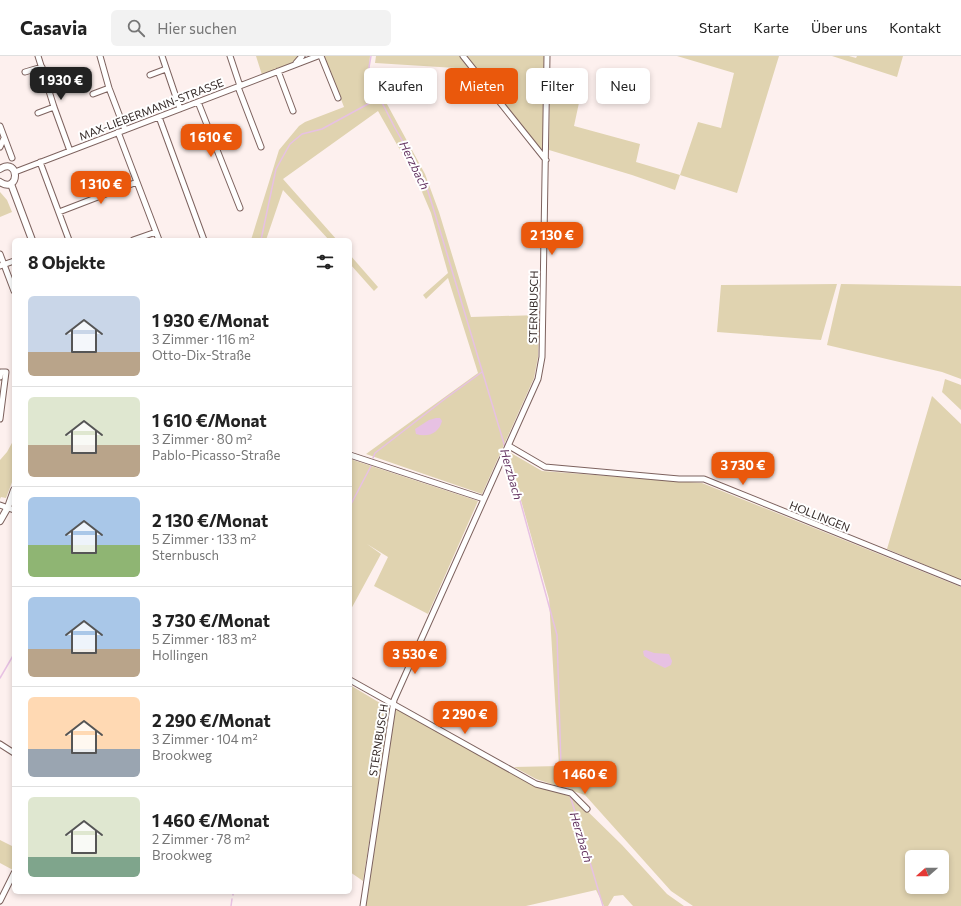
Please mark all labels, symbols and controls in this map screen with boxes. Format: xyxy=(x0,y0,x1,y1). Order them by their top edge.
search box xyxy=(111,10,391,46)
text: Casavia xyxy=(20,16,87,39)
icon: search xyxy=(125,17,147,39)
text: Hier suchen xyxy=(157,19,237,37)
text: Start xyxy=(699,19,732,36)
text: Karte xyxy=(754,19,789,36)
text: Über uns xyxy=(811,19,867,36)
text: Kontakt xyxy=(889,19,941,36)
pin: 1 930 € xyxy=(24,67,98,101)
chip: Kaufen xyxy=(364,68,437,104)
chip: Mieten xyxy=(445,68,518,104)
chip: Filter xyxy=(526,68,588,104)
chip: Neu xyxy=(596,68,650,104)
text: 1 930 € xyxy=(39,72,83,88)
street label: MAX-LIEBERMANN-STRASSE xyxy=(77,75,225,143)
pin: 1 610 € xyxy=(174,124,248,158)
text: 1 610 € xyxy=(190,129,232,145)
water label: Herzbach xyxy=(397,138,433,192)
pin: 1 310 € xyxy=(64,171,138,205)
text: 1 310 € xyxy=(80,176,122,192)
pin: 2 130 € xyxy=(515,222,589,256)
text: 2 130 € xyxy=(530,227,574,243)
icon: filters xyxy=(314,251,336,273)
text: 8 Objekte xyxy=(28,252,105,273)
street label: STERNBUSCH xyxy=(526,270,540,344)
text: 1 930 €/Monat xyxy=(152,310,269,331)
icon: home xyxy=(60,312,108,360)
text: 3 Zimmer · 116 m² xyxy=(152,331,255,347)
text: Otto-Dix-Straße xyxy=(152,347,251,363)
text: 1 610 €/Monat xyxy=(152,410,267,431)
icon: home xyxy=(60,413,108,461)
text: 3 Zimmer · 80 m² xyxy=(152,431,252,447)
text: Pablo-Picasso-Straße xyxy=(152,447,280,463)
water label: Herzbach xyxy=(498,447,526,501)
pin: 3 730 € xyxy=(706,452,780,486)
text: 3 730 € xyxy=(720,457,766,473)
street label: HOLLINGEN xyxy=(788,498,852,534)
text: 2 130 €/Monat xyxy=(152,510,268,531)
icon: home xyxy=(60,513,108,561)
text: 5 Zimmer · 133 m² xyxy=(152,531,256,547)
text: Sternbusch xyxy=(152,547,219,563)
text: 3 730 €/Monat xyxy=(152,610,270,631)
icon: home xyxy=(60,613,108,661)
text: 5 Zimmer · 183 m² xyxy=(152,631,257,647)
pin: 3 530 € xyxy=(378,641,452,675)
text: 3 530 € xyxy=(392,646,438,662)
text: Hollingen xyxy=(152,647,208,663)
pin: 2 290 € xyxy=(428,701,502,735)
street label: STERNBUSCH xyxy=(366,703,390,777)
text: 2 290 € xyxy=(442,706,488,722)
text: 2 290 €/Monat xyxy=(152,710,271,731)
icon: home xyxy=(60,713,108,761)
text: 3 Zimmer · 104 m² xyxy=(152,731,258,747)
text: Brookweg xyxy=(152,747,212,763)
pin: 1 460 € xyxy=(548,761,622,795)
text: 1 460 € xyxy=(563,766,607,782)
text: 1 460 €/Monat xyxy=(152,810,269,831)
water label: Herzbach xyxy=(568,810,596,864)
icon: home xyxy=(60,813,108,861)
text: 2 Zimmer · 78 m² xyxy=(152,831,250,847)
text: Brookweg xyxy=(152,847,212,863)
north arrow xyxy=(905,850,949,894)
map controls xyxy=(905,850,949,894)

